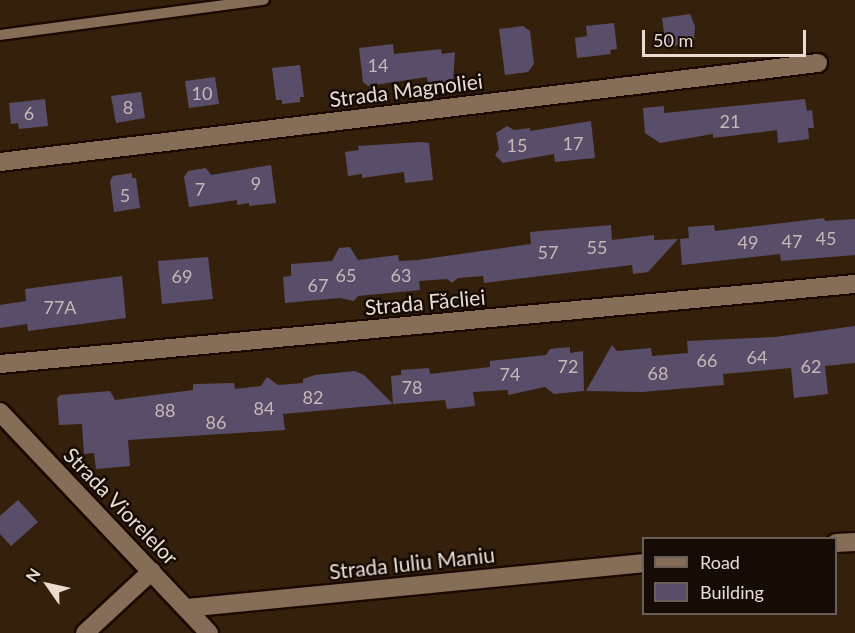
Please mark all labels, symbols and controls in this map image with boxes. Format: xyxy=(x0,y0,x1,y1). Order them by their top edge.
scale bar xyxy=(645,18,808,56)
text: 50 m xyxy=(653,29,693,51)
house number: 14 xyxy=(368,54,388,76)
street label: Strada Magnoliei xyxy=(328,68,484,112)
house number: 10 xyxy=(192,82,212,104)
house number: 8 xyxy=(123,96,133,118)
house number: 6 xyxy=(24,102,34,124)
house number: 21 xyxy=(720,110,740,132)
house number: 17 xyxy=(563,132,583,154)
house number: 15 xyxy=(507,134,527,156)
house number: 9 xyxy=(251,172,261,194)
house number: 7 xyxy=(195,178,205,200)
house number: 5 xyxy=(120,184,130,206)
house number: 45 xyxy=(816,227,836,249)
house number: 47 xyxy=(782,230,802,252)
house number: 49 xyxy=(738,231,758,253)
house number: 55 xyxy=(587,236,607,258)
house number: 57 xyxy=(538,241,558,263)
house number: 65 xyxy=(336,264,356,286)
house number: 63 xyxy=(391,264,411,286)
house number: 69 xyxy=(172,265,192,287)
house number: 67 xyxy=(308,274,328,296)
street label: Strada Făcliei xyxy=(364,284,486,320)
house number: 77A xyxy=(43,296,77,318)
house number: 64 xyxy=(747,346,767,368)
house number: 66 xyxy=(697,349,717,371)
house number: 72 xyxy=(558,355,578,377)
house number: 62 xyxy=(801,355,821,377)
house number: 68 xyxy=(648,362,668,384)
house number: 74 xyxy=(500,363,520,385)
house number: 78 xyxy=(402,376,422,398)
house number: 82 xyxy=(303,386,323,408)
house number: 84 xyxy=(254,397,274,419)
house number: 88 xyxy=(155,399,175,421)
house number: 86 xyxy=(206,411,226,433)
street label: Strada Viorelelor xyxy=(58,442,184,570)
legend xyxy=(642,537,837,615)
street label: Strada Iuliu Maniu xyxy=(328,542,496,584)
text: Road xyxy=(700,551,740,573)
north arrow xyxy=(18,555,78,615)
text: N xyxy=(21,564,44,585)
text: Building xyxy=(700,581,764,603)

